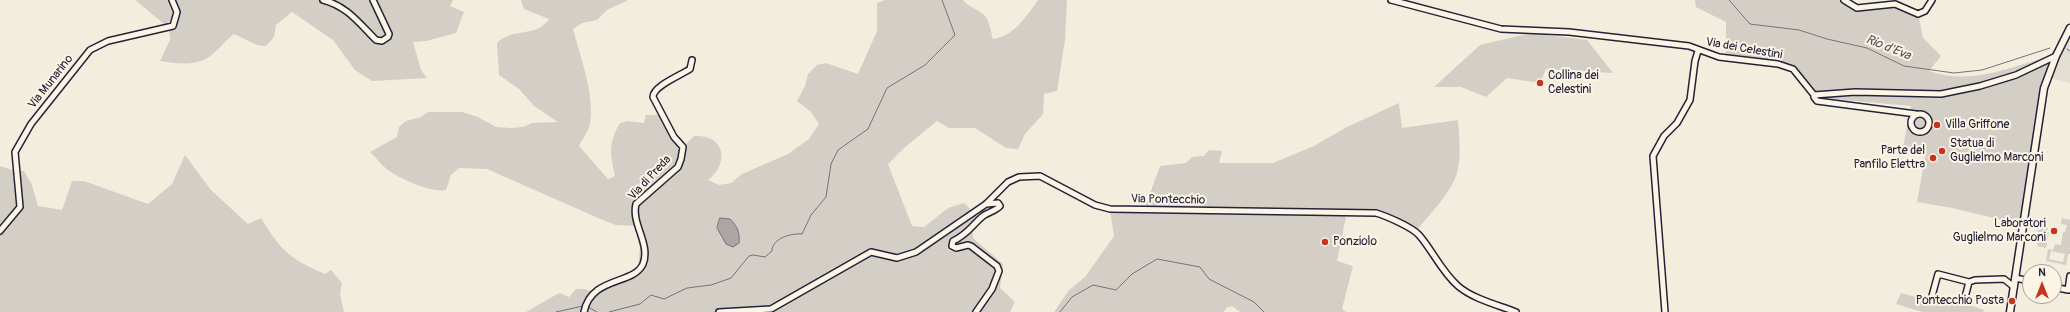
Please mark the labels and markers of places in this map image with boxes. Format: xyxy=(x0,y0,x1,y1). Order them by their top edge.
place label: Collina dei Celestini xyxy=(1548,69,1599,97)
marker: Collina dei Celestini xyxy=(1535,78,1545,88)
place label: Villa Griffone xyxy=(1945,118,2009,132)
marker: Villa Griffone xyxy=(1932,120,1942,130)
place label: Statua di Guglielmo Marconi xyxy=(1950,137,2043,165)
place label: Parte del Panfilo Elettra xyxy=(1853,144,1925,172)
marker: Statua di Guglielmo Marconi xyxy=(1937,146,1947,156)
marker: Parte del Panfilo Elettra xyxy=(1928,153,1938,163)
place label: Laboratori Guglielmo Marconi xyxy=(1953,217,2046,245)
marker: Laboratori Guglielmo Marconi xyxy=(2049,226,2059,236)
place label: Ponziolo xyxy=(1333,235,1377,249)
marker: Ponziolo xyxy=(1320,237,1330,247)
place label: Pontecchio Posta xyxy=(1916,294,2004,308)
marker: Pontecchio Posta xyxy=(2007,296,2017,306)

